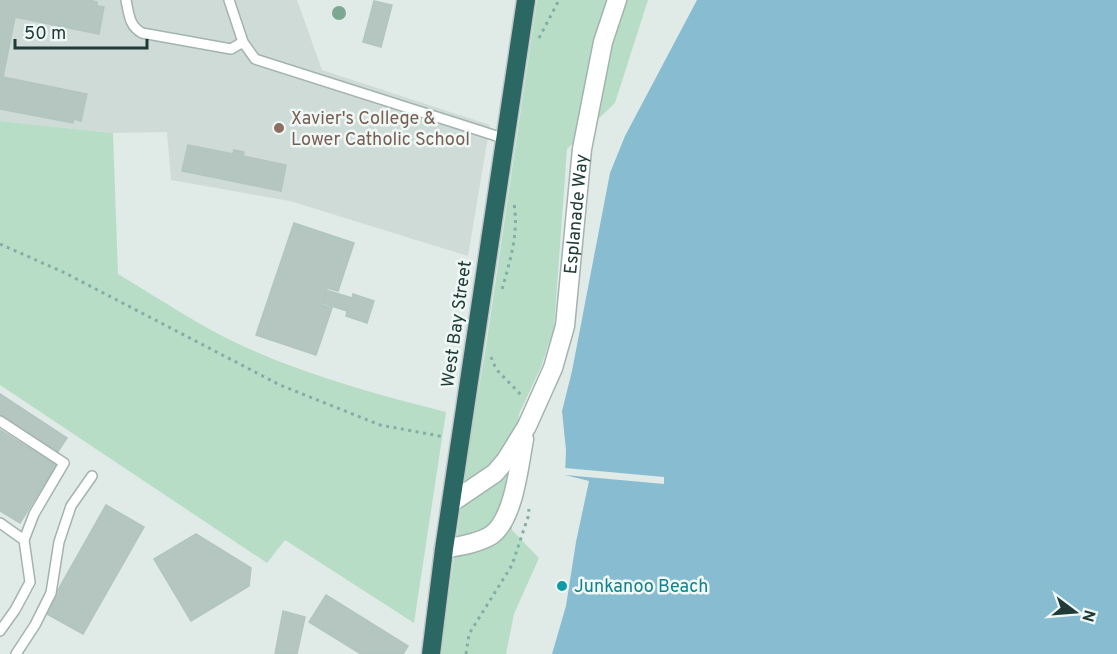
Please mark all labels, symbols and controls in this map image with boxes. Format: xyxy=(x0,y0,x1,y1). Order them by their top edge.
scale bar xyxy=(15,12,147,50)
text: 50 m xyxy=(24,23,66,46)
place label: Xavier's College & Lower Catholic School xyxy=(291,108,470,152)
marker: Xavier's College & Lower Catholic School xyxy=(272,121,286,135)
street label: Esplanade Way xyxy=(560,153,594,275)
street label: West Bay Street xyxy=(437,259,478,389)
place label: Junkanoo Beach xyxy=(574,576,708,599)
marker: Junkanoo Beach xyxy=(555,579,569,593)
north arrow xyxy=(1045,582,1105,642)
text: N xyxy=(1076,607,1099,624)

